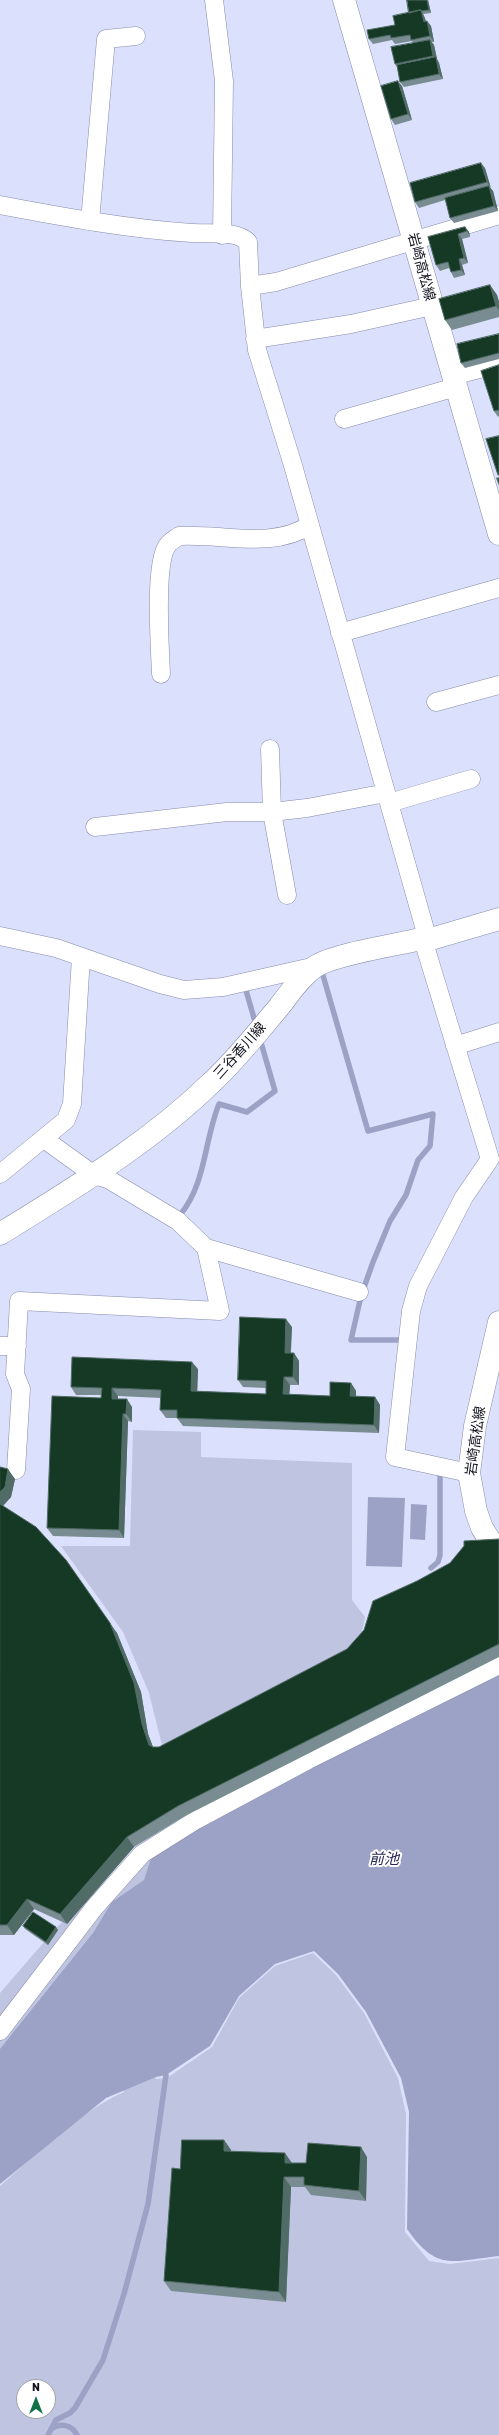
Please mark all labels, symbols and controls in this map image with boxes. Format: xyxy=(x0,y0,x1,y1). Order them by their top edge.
street label: 岩崎高松線 xyxy=(404,231,438,303)
street label: 三谷香川線 xyxy=(210,1019,270,1083)
street label: 岩崎高松線 xyxy=(463,1405,489,1477)
water label: 前池 xyxy=(369,1851,399,1869)
north arrow xyxy=(16,2379,56,2419)
text: N xyxy=(32,2381,40,2394)

